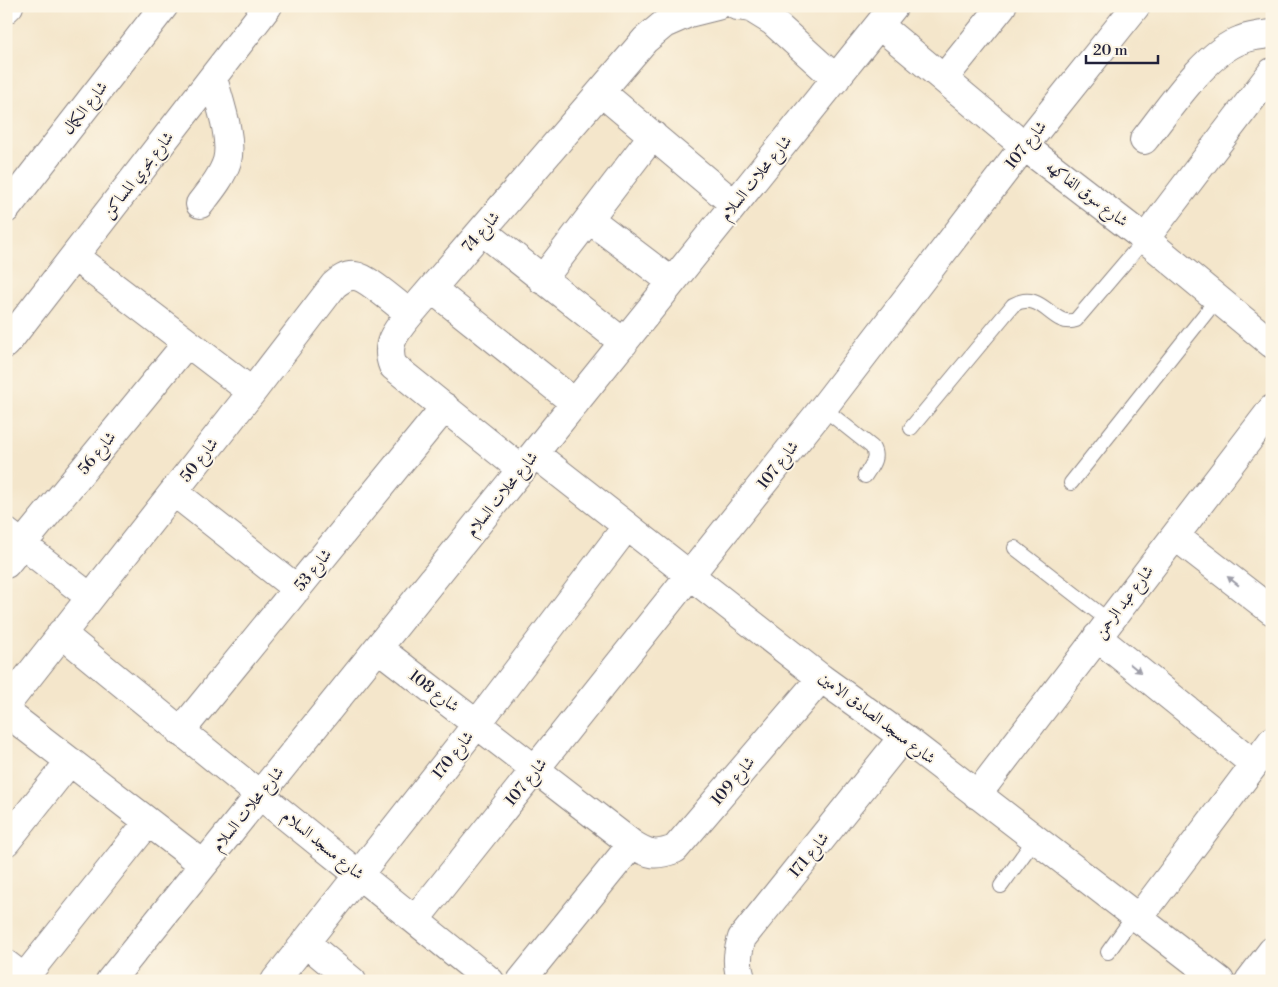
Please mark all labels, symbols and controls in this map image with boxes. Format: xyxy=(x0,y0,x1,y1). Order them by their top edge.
scale bar xyxy=(1086,32,1158,64)
text: 20 m xyxy=(1093,41,1128,60)
street label: شارع الكمال xyxy=(58,77,114,140)
street label: شارع 107 xyxy=(1001,117,1053,175)
street label: شارع بحري المساكن xyxy=(98,128,180,224)
street label: شارع محلات السلام xyxy=(716,131,799,227)
street label: شارع سوق الفاكهه xyxy=(1040,157,1132,234)
street label: شارع 74 xyxy=(458,207,506,259)
street label: شارع 56 xyxy=(74,427,123,480)
street label: شارع 50 xyxy=(176,434,225,488)
street label: شارع 107 xyxy=(753,437,805,495)
street label: شارع محلات السلام xyxy=(462,447,545,543)
street label: شارع 53 xyxy=(290,545,338,597)
street label: شارع عبد الرحمن xyxy=(1090,561,1160,644)
one-way arrow xyxy=(1226,576,1240,586)
one-way arrow xyxy=(1128,662,1141,673)
street label: شارع 108 xyxy=(403,666,463,719)
street label: شارع مسجد الصادق الامين xyxy=(813,668,939,771)
street label: شارع 170 xyxy=(428,727,480,785)
street label: شارع 109 xyxy=(707,752,762,811)
street label: شارع 107 xyxy=(501,754,554,812)
street label: شارع محلات السلام xyxy=(208,762,291,858)
street label: شارع مسجد السلام xyxy=(276,806,368,887)
street label: شارع 171 xyxy=(785,828,836,884)

